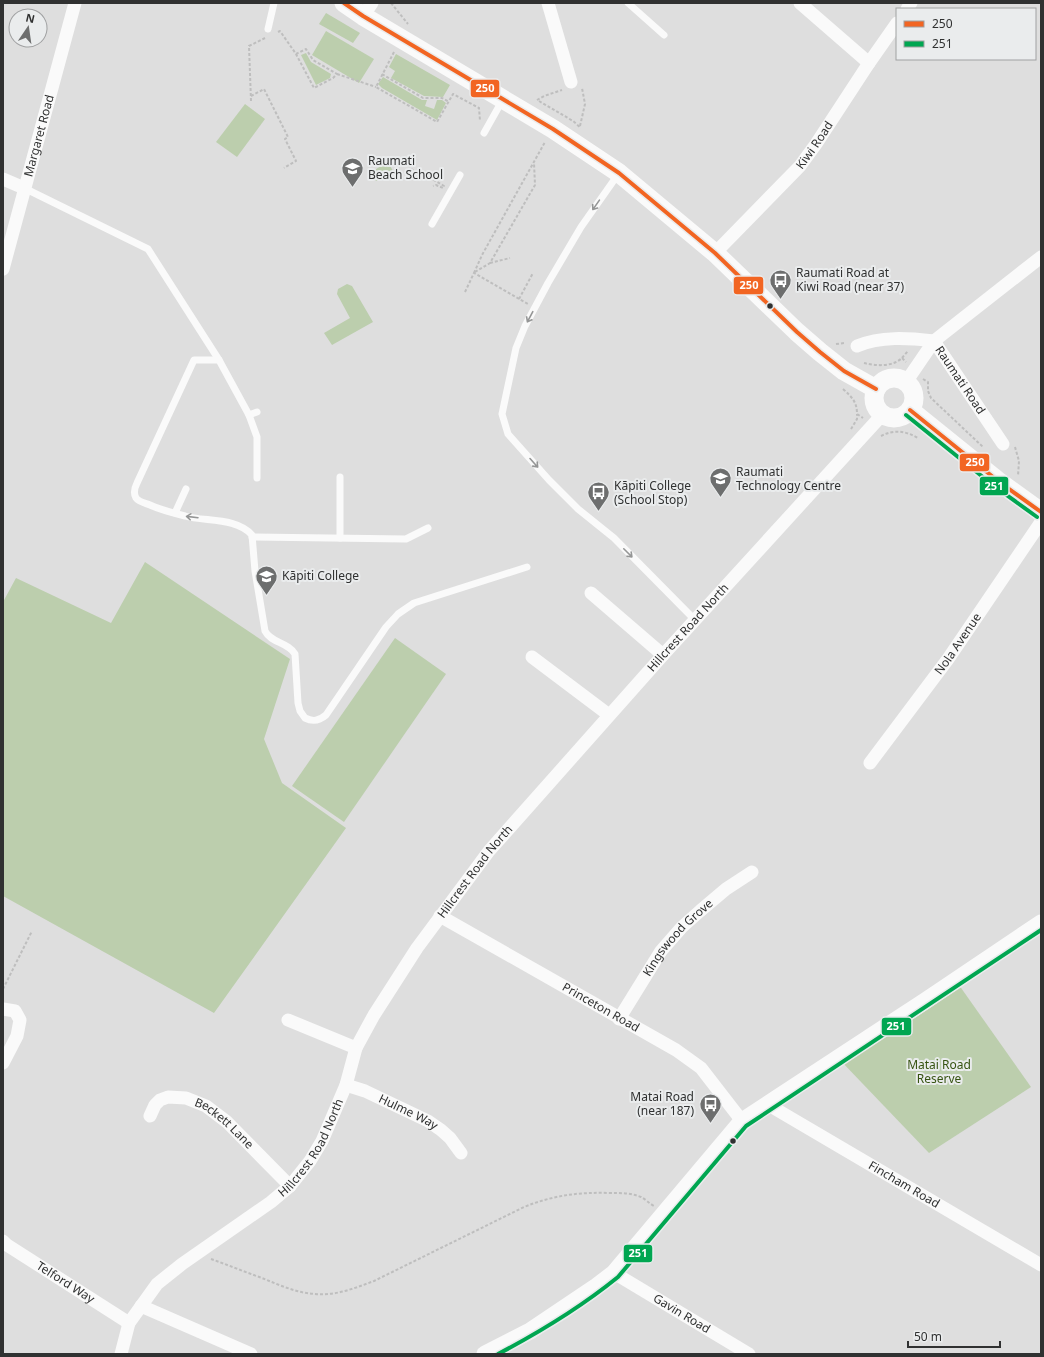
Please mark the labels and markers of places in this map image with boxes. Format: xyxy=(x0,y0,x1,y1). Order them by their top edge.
place label: Raumati Beach School xyxy=(368,152,443,183)
school or university icon: Raumati Beach School xyxy=(340,155,366,188)
place label: Raumati Road at Kiwi Road (near 37) xyxy=(796,264,904,295)
bus stop icon: Raumati Road at Kiwi Road (near 37) xyxy=(767,267,793,300)
unlabelled marker xyxy=(765,301,775,311)
place label: Raumati Technology Centre xyxy=(736,463,841,494)
school or university icon: Raumati Technology Centre xyxy=(708,466,734,499)
place label: Kāpiti College (School Stop) xyxy=(614,477,691,508)
bus stop icon: Kāpiti College (School Stop) xyxy=(585,480,611,513)
school or university icon: Kāpiti College xyxy=(254,563,280,596)
place label: Kāpiti College xyxy=(282,567,359,584)
place label: Matai Road (near 187) xyxy=(630,1088,694,1119)
bus stop icon: Matai Road (near 187) xyxy=(697,1091,723,1124)
unlabelled marker xyxy=(728,1136,738,1146)

